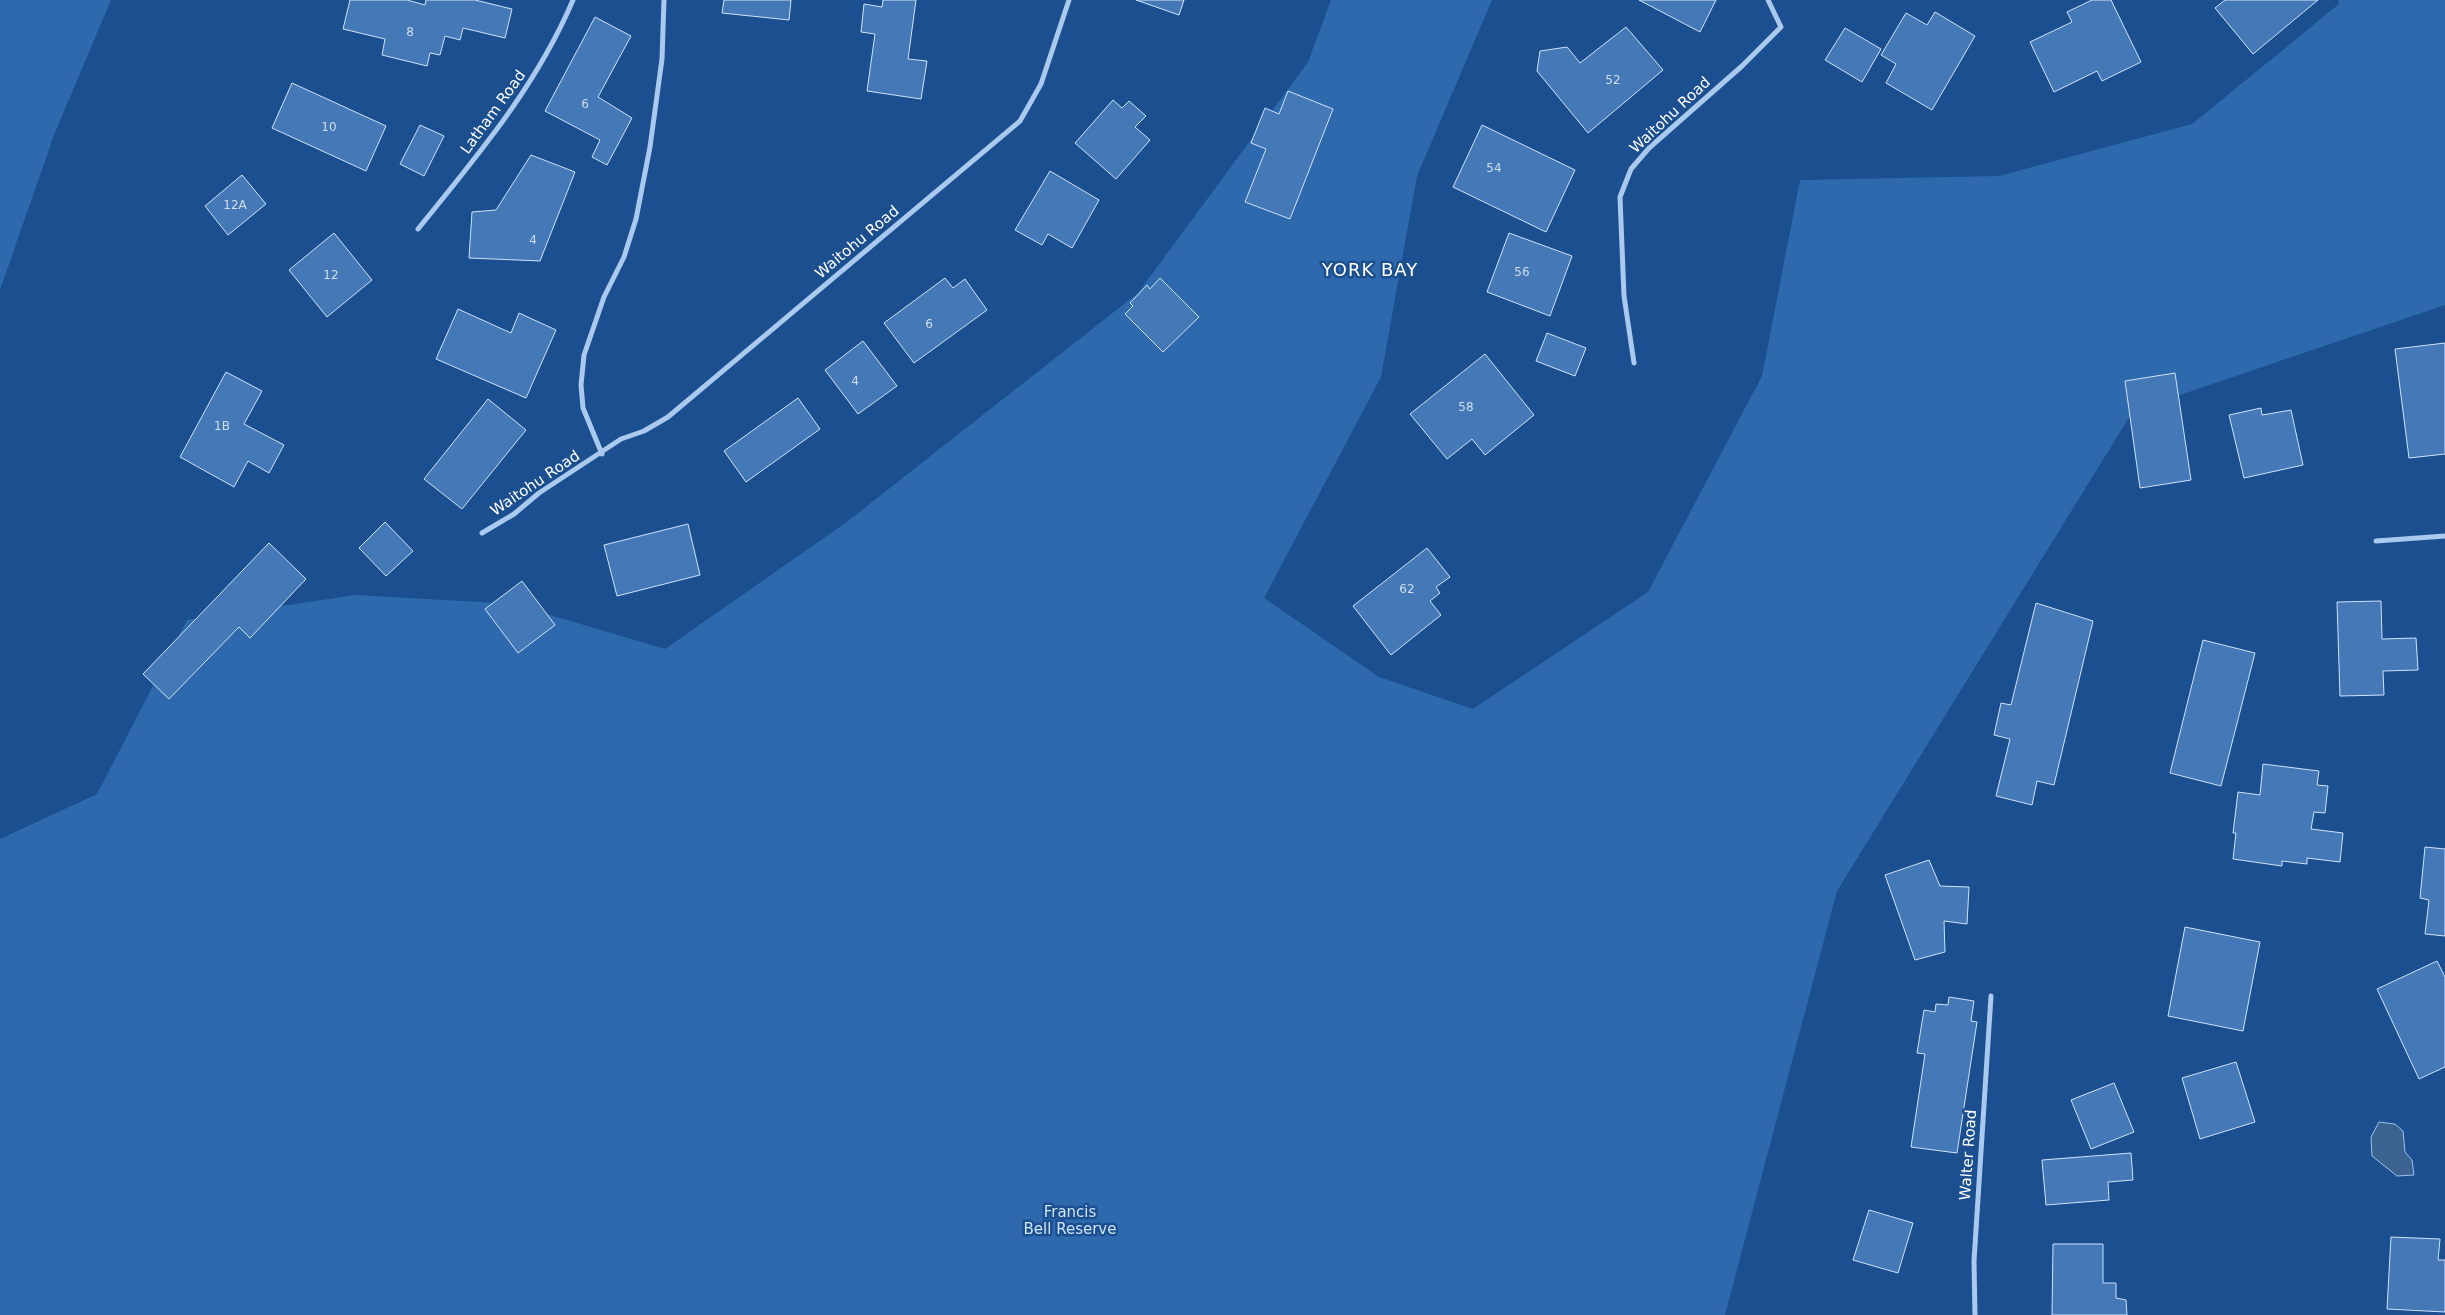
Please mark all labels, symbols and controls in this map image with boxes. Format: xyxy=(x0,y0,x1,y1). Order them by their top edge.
house number: 8 xyxy=(406,25,414,39)
street label: Latham Road xyxy=(457,67,529,157)
house number: 52 xyxy=(1605,73,1621,87)
street label: Waitohu Road xyxy=(1626,73,1714,157)
house number: 6 xyxy=(581,97,589,111)
house number: 10 xyxy=(321,120,337,134)
house number: 54 xyxy=(1486,161,1502,175)
house number: 12A xyxy=(223,198,248,212)
street label: Waitohu Road xyxy=(811,202,903,282)
house number: 4 xyxy=(529,233,537,247)
district label: YORK BAY xyxy=(1321,259,1418,280)
house number: 56 xyxy=(1514,265,1530,279)
house number: 12 xyxy=(323,268,339,282)
house number: 6 xyxy=(925,317,933,331)
house number: 4 xyxy=(851,374,859,388)
house number: 58 xyxy=(1458,400,1474,414)
house number: 1B xyxy=(214,419,230,433)
street label: Waitohu Road xyxy=(487,447,583,519)
house number: 62 xyxy=(1399,582,1415,596)
street label: Walter Road xyxy=(1956,1109,1980,1201)
park label: Francis Bell Reserve xyxy=(1024,1203,1116,1238)

